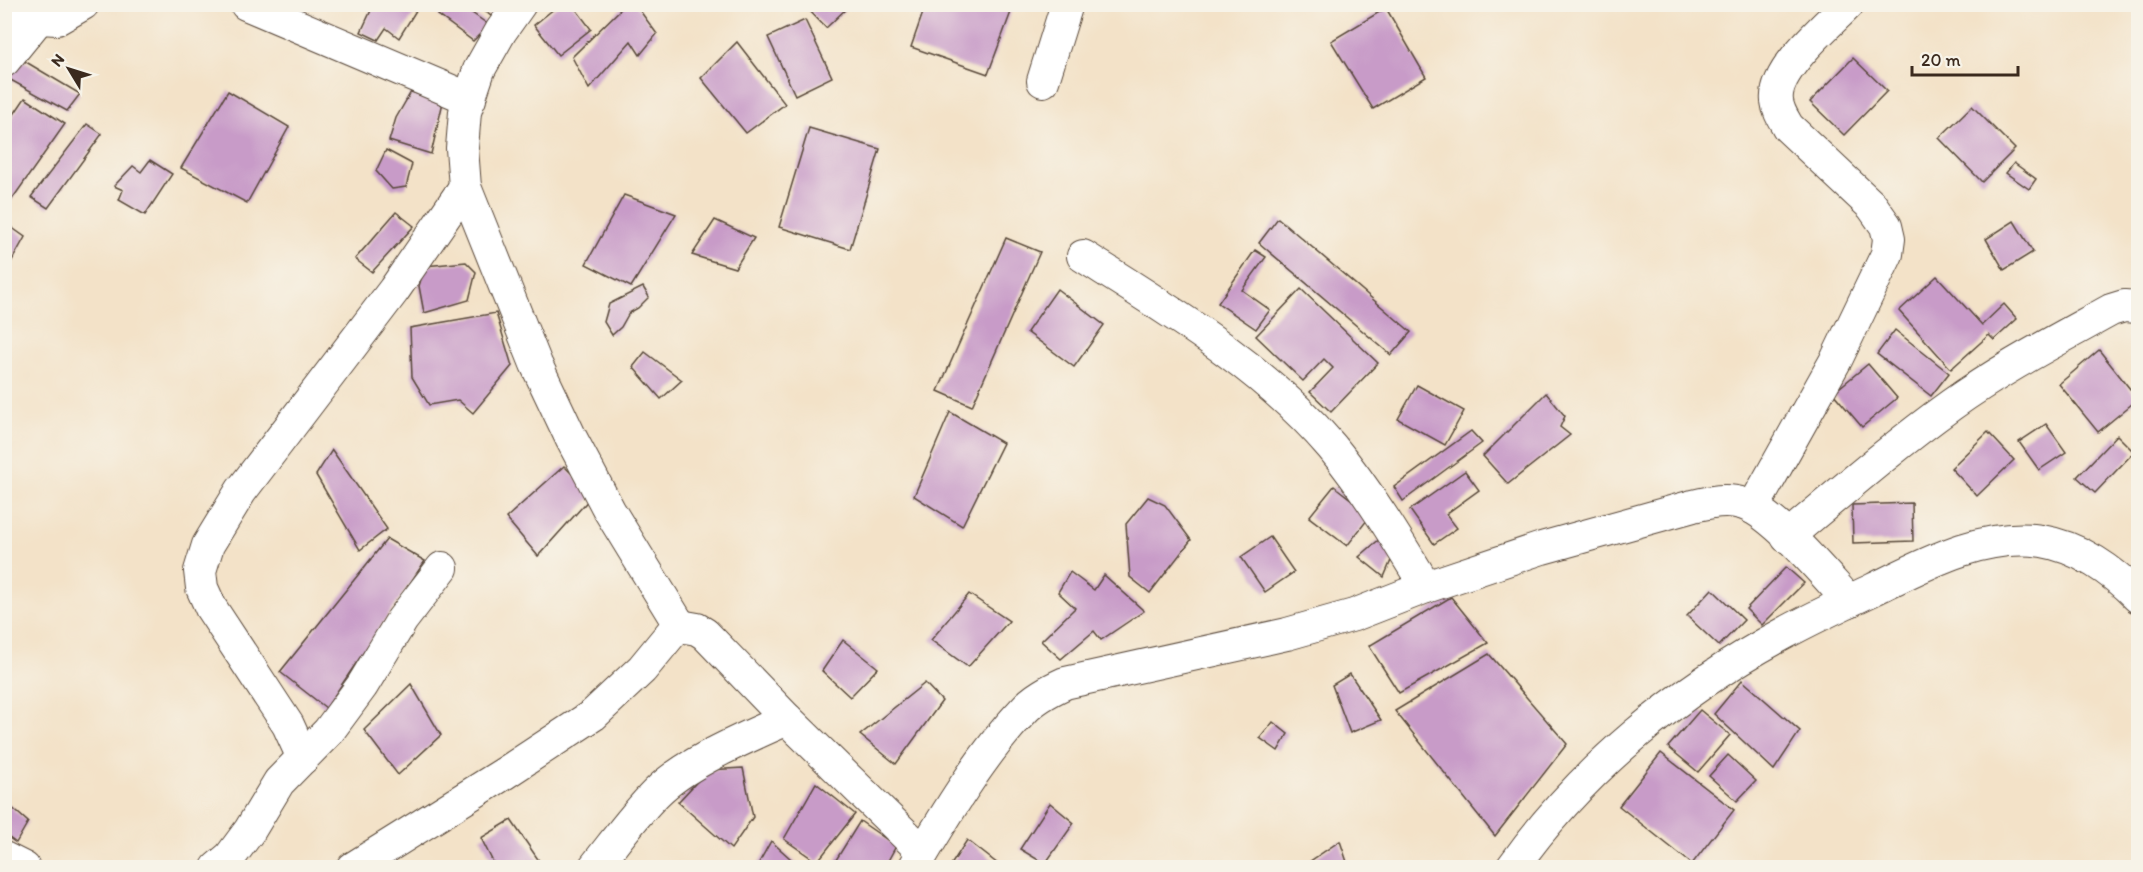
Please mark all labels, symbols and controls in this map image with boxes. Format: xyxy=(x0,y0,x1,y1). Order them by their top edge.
north arrow xyxy=(39,39,99,99)
scale bar xyxy=(1912,39,2018,77)
text: 20 m xyxy=(1921,49,1961,71)
text: N xyxy=(47,50,68,70)

